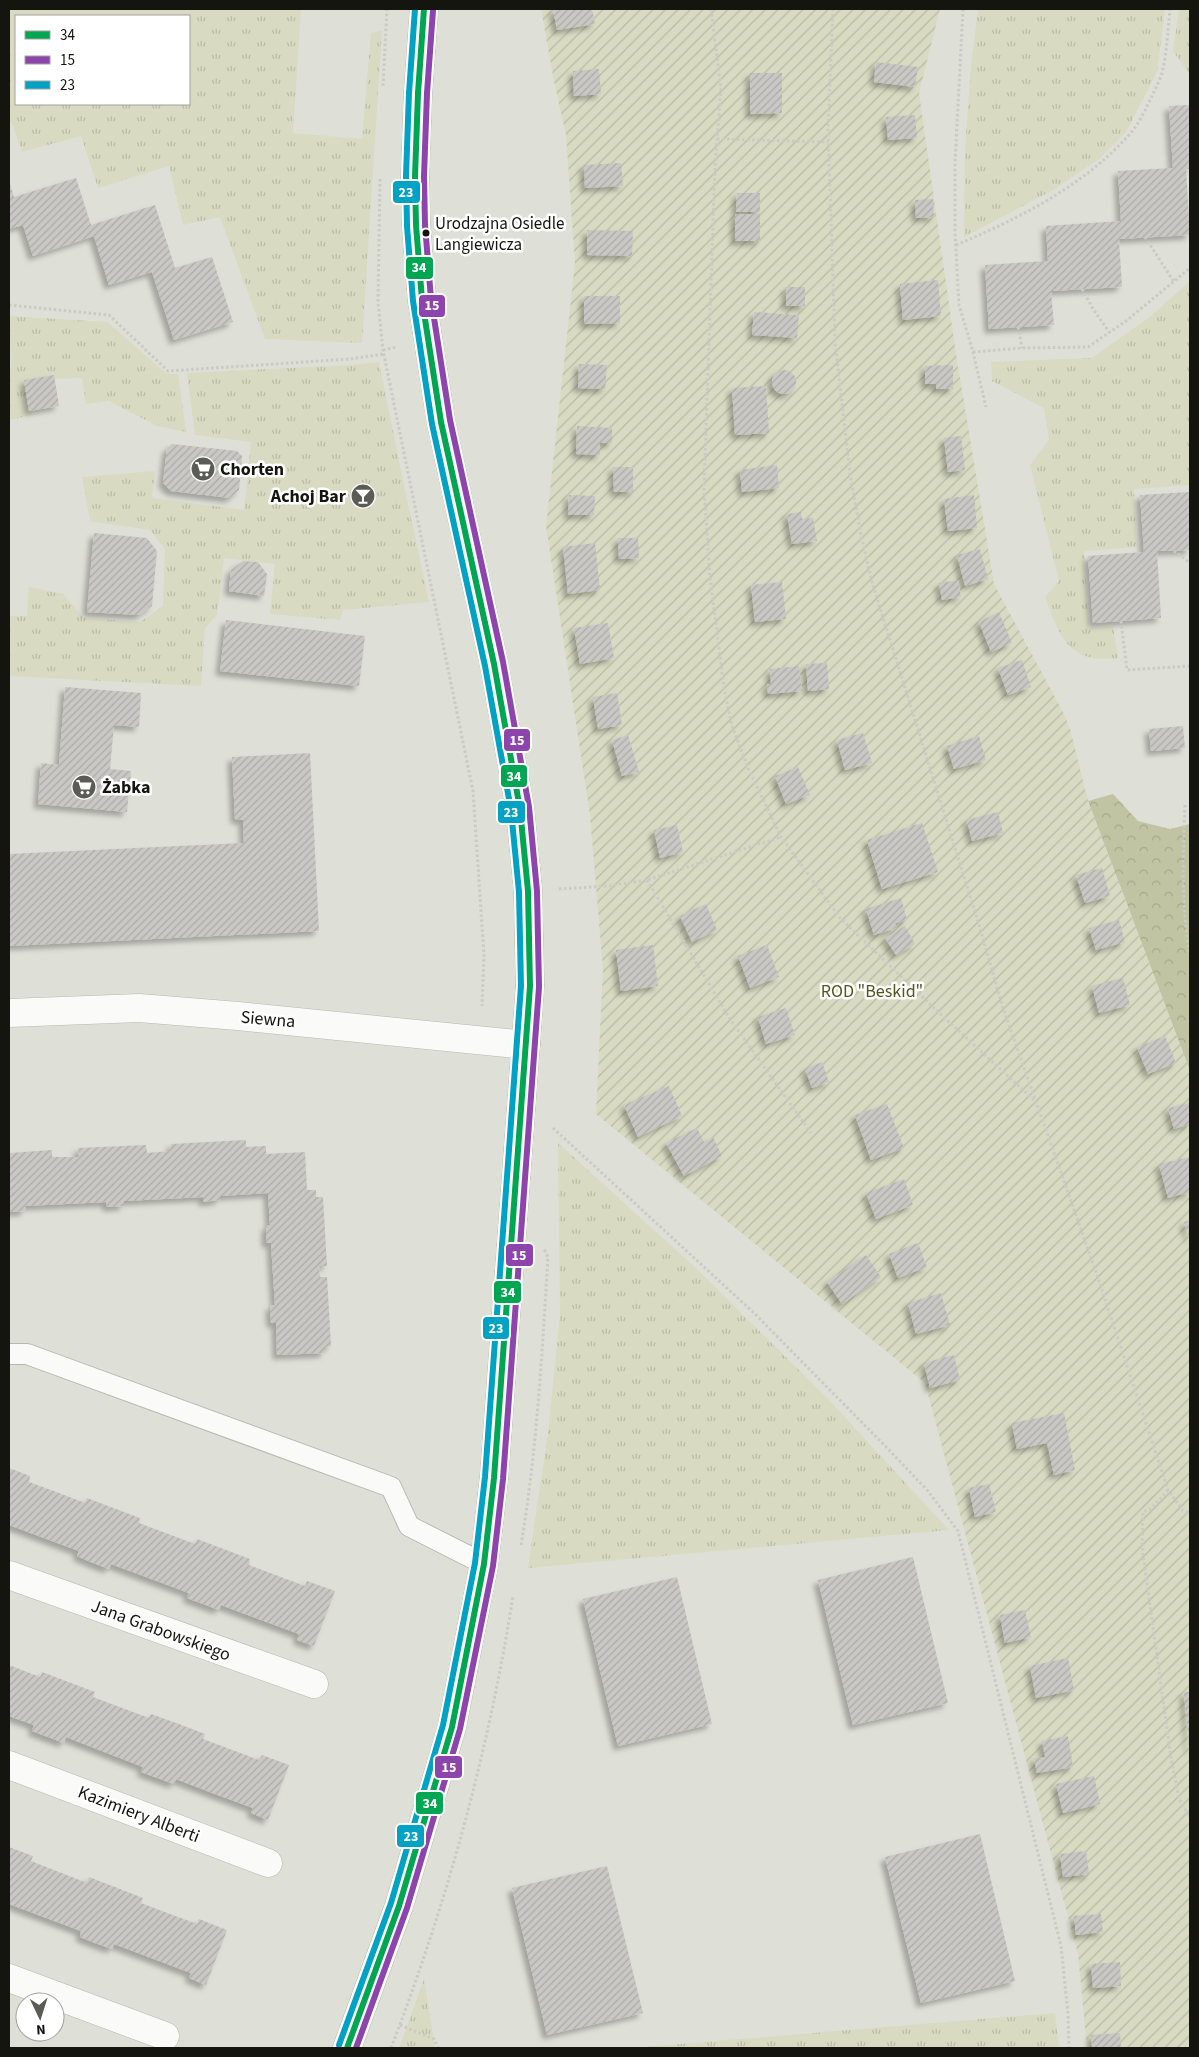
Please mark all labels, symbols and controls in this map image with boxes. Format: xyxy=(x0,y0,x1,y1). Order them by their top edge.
legend xyxy=(15,15,190,105)
text: 34 xyxy=(60,25,75,46)
text: 15 xyxy=(60,50,75,71)
text: 23 xyxy=(60,75,75,96)
line badge: 23 xyxy=(392,180,421,204)
text: 23 xyxy=(399,183,413,203)
place label: Urodzajna Osiedle Langiewicza xyxy=(435,212,564,257)
marker: Urodzajna Osiedle Langiewicza xyxy=(421,228,431,238)
line badge: 34 xyxy=(405,256,434,280)
text: 34 xyxy=(412,258,427,278)
line badge: 15 xyxy=(418,294,446,318)
text: 15 xyxy=(425,296,439,316)
supermarket icon: Chorten xyxy=(190,456,216,482)
place label: Chorten xyxy=(220,457,284,482)
bar icon: Achoj Bar xyxy=(350,483,376,509)
place label: Achoj Bar xyxy=(270,484,347,509)
line badge: 15 xyxy=(503,728,531,752)
text: 15 xyxy=(510,731,524,751)
line badge: 34 xyxy=(500,764,528,788)
text: 34 xyxy=(507,767,522,787)
supermarket icon: Żabka xyxy=(71,774,97,800)
place label: Żabka xyxy=(102,775,151,800)
line badge: 23 xyxy=(497,800,526,824)
text: 23 xyxy=(504,803,518,823)
park label: ROD "Beskid" xyxy=(821,979,923,1004)
street label: Siewna xyxy=(240,1005,296,1034)
line badge: 15 xyxy=(505,1243,534,1267)
text: 15 xyxy=(512,1246,526,1266)
line badge: 34 xyxy=(493,1280,522,1304)
text: 34 xyxy=(501,1283,516,1303)
line badge: 23 xyxy=(482,1316,510,1340)
text: 23 xyxy=(489,1319,503,1339)
street label: Jana Grabowskiego xyxy=(87,1594,234,1667)
line badge: 15 xyxy=(434,1755,463,1779)
text: 15 xyxy=(442,1758,456,1778)
street label: Kazimiery Alberti xyxy=(74,1780,203,1849)
line badge: 34 xyxy=(415,1791,444,1815)
text: 34 xyxy=(423,1794,438,1814)
line badge: 23 xyxy=(396,1824,425,1848)
text: 23 xyxy=(404,1827,418,1847)
north arrow xyxy=(15,1992,65,2042)
text: N xyxy=(35,2019,46,2039)

